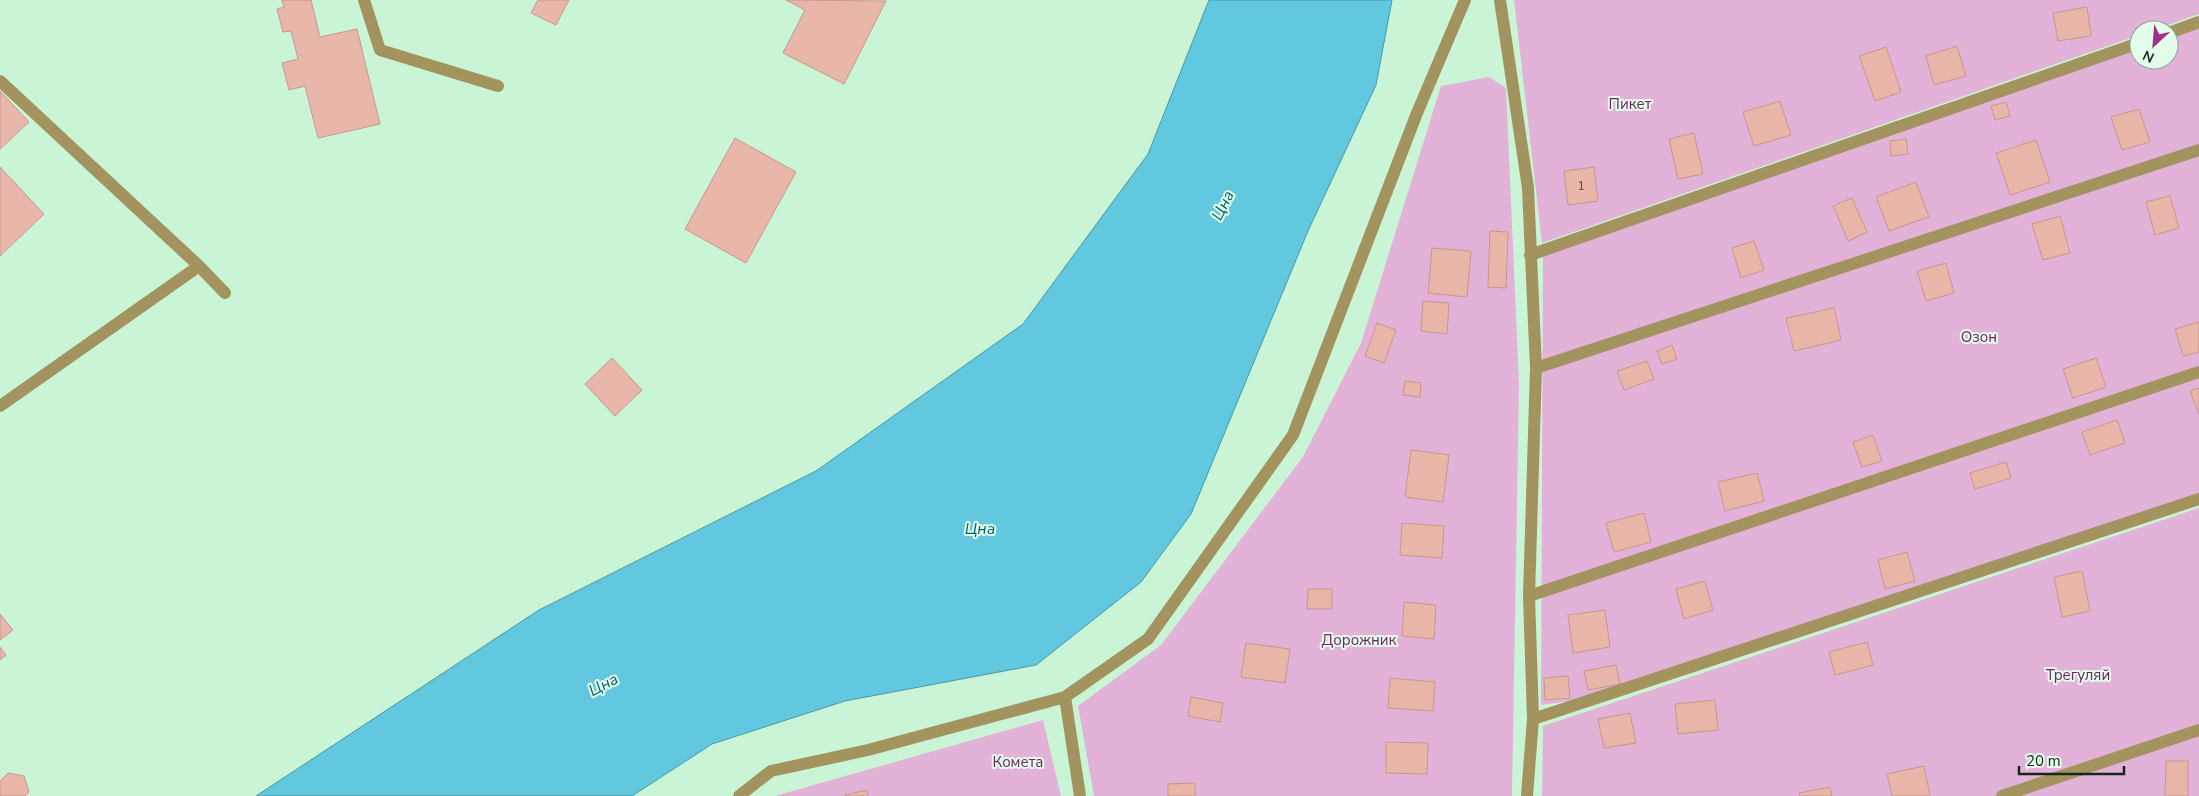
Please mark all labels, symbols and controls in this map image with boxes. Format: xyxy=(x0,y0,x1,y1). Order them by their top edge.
north arrow xyxy=(2129,20,2179,70)
text: N xyxy=(2140,45,2157,67)
park label: Пикет xyxy=(1609,94,1652,114)
house number: 1 xyxy=(1577,178,1585,194)
water label: Цна xyxy=(1206,187,1240,224)
park label: Озон xyxy=(1961,327,1997,347)
water label: Цна xyxy=(965,518,995,540)
park label: Дорожник xyxy=(1322,630,1396,650)
park label: Трегуляй xyxy=(2046,665,2110,685)
water label: Цна xyxy=(585,668,622,702)
scale bar xyxy=(2019,744,2124,776)
text: 20 m xyxy=(2026,751,2061,771)
park label: Комета xyxy=(993,752,1043,772)

